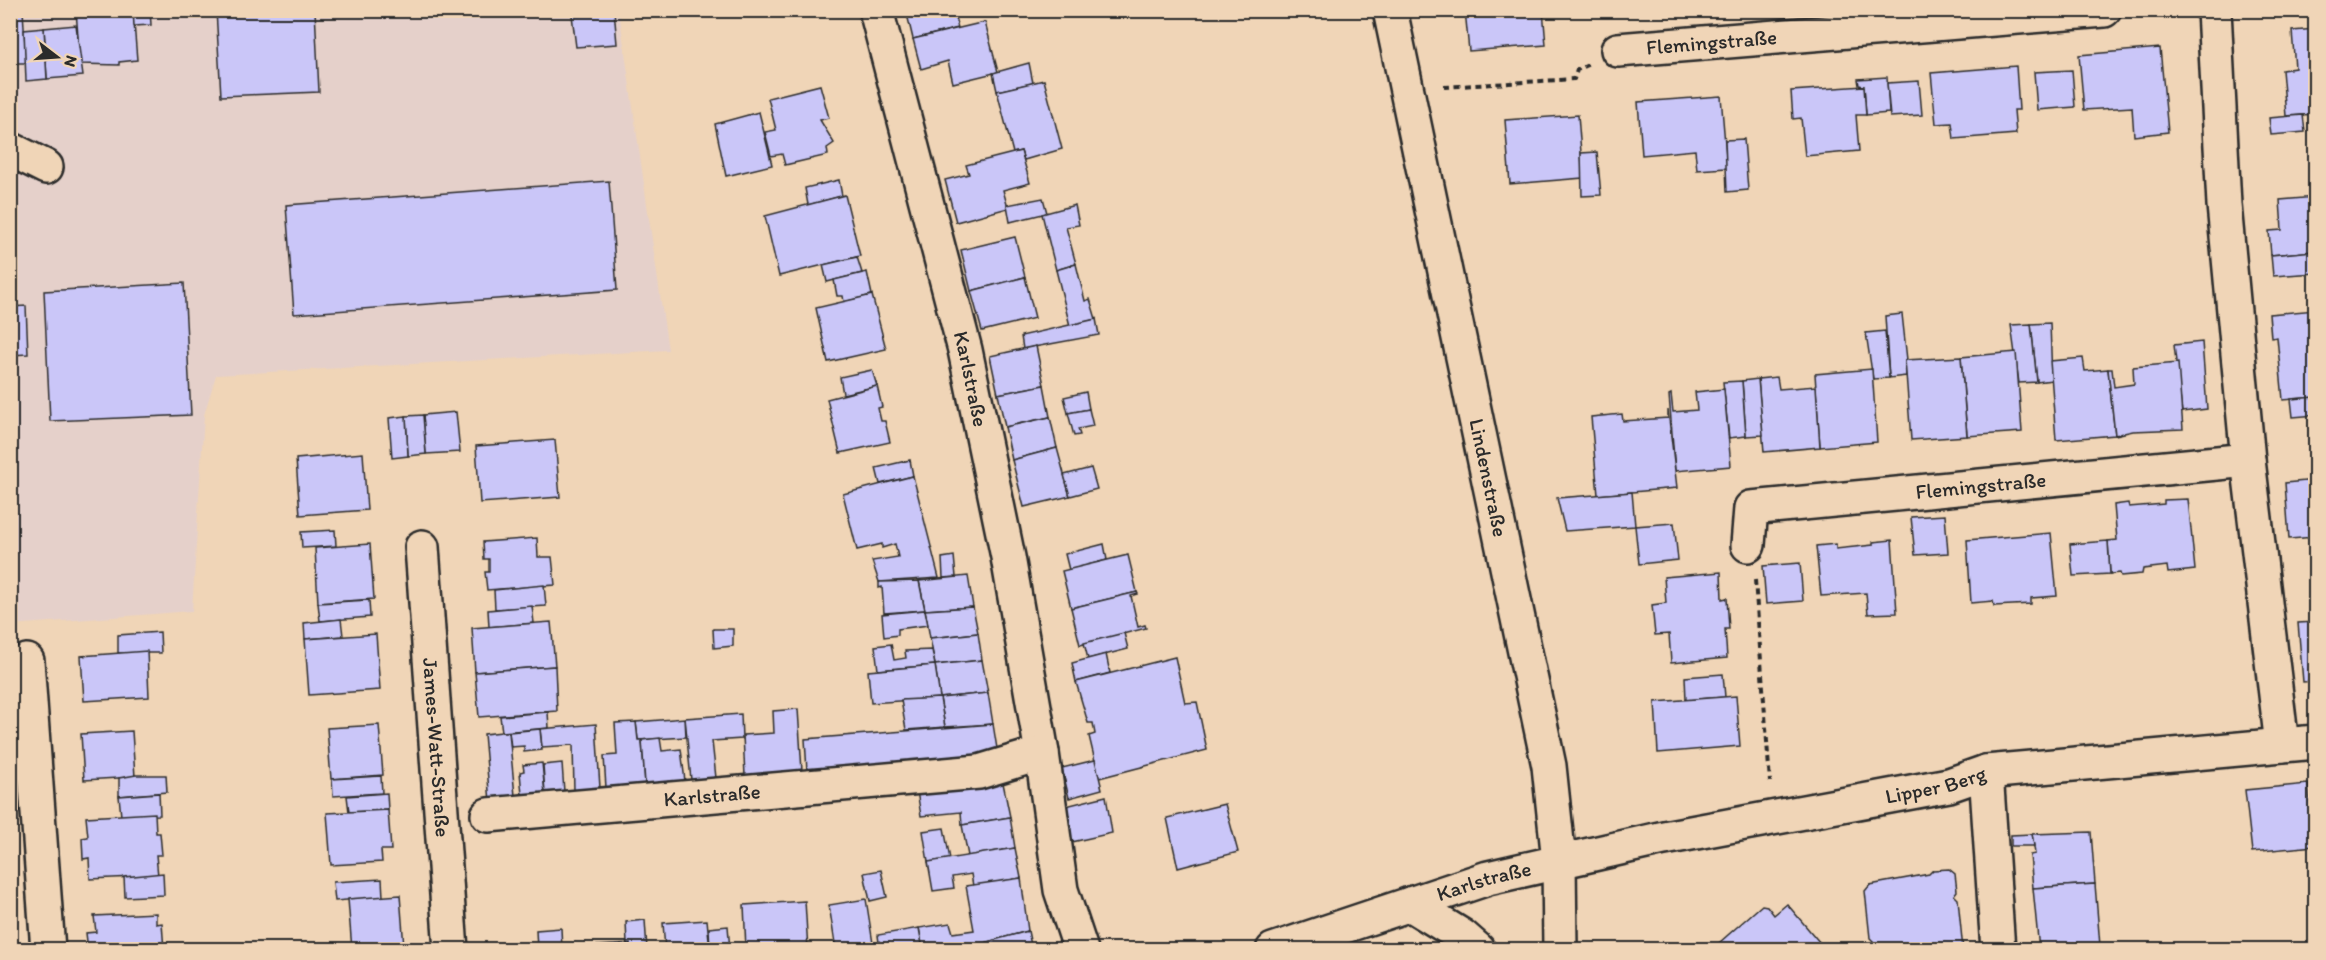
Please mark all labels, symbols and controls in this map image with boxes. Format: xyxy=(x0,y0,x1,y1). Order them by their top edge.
street label: Flemingstraße xyxy=(1645,24,1778,60)
north arrow xyxy=(27,27,87,87)
text: N xyxy=(60,53,82,69)
street label: Karlstraße xyxy=(949,328,994,429)
street label: Lindenstraße xyxy=(1464,416,1513,539)
street label: Flemingstraße xyxy=(1914,467,2047,504)
street label: James-Watt-Straße xyxy=(418,657,456,838)
street label: Lipper Berg xyxy=(1883,760,1990,809)
street label: Karlstraße xyxy=(663,778,762,812)
street label: Karlstraße xyxy=(1433,856,1533,906)

